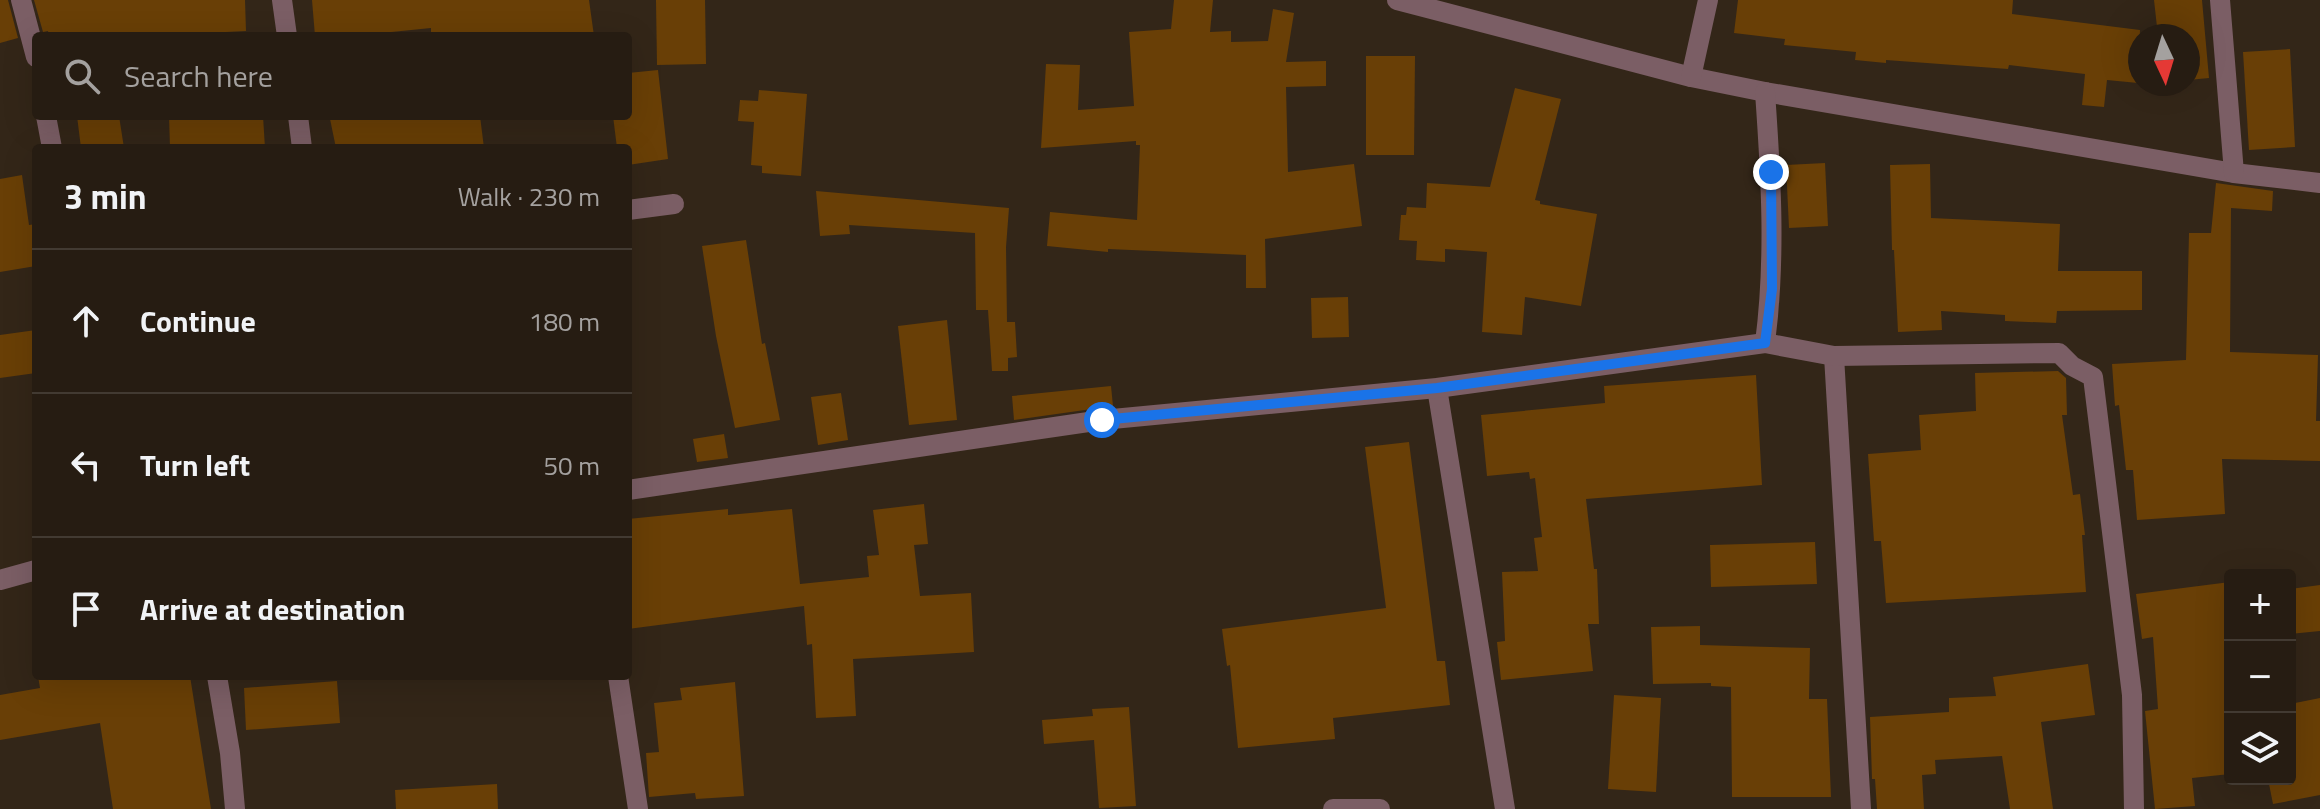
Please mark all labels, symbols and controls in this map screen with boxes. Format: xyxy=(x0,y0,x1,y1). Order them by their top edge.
north arrow xyxy=(2128,24,2200,96)
search box xyxy=(32,32,632,120)
text: Search here xyxy=(124,53,273,99)
icon: search xyxy=(60,54,104,98)
route end xyxy=(1753,154,1789,190)
text: 3 min xyxy=(64,170,147,222)
text: Walk · 230 m xyxy=(458,177,600,216)
text: Continue xyxy=(140,298,256,344)
icon: ahead xyxy=(64,299,108,343)
text: 180 m xyxy=(529,302,600,341)
route start xyxy=(1084,402,1120,438)
text: Turn left xyxy=(140,442,250,488)
icon: left xyxy=(64,443,108,487)
text: 50 m xyxy=(543,446,600,485)
map controls xyxy=(2224,569,2296,785)
button: + xyxy=(2224,569,2296,641)
text: Arrive at destination xyxy=(140,586,405,632)
icon: arrive xyxy=(64,587,108,631)
button: − xyxy=(2224,641,2296,713)
button: layers xyxy=(2224,713,2296,785)

